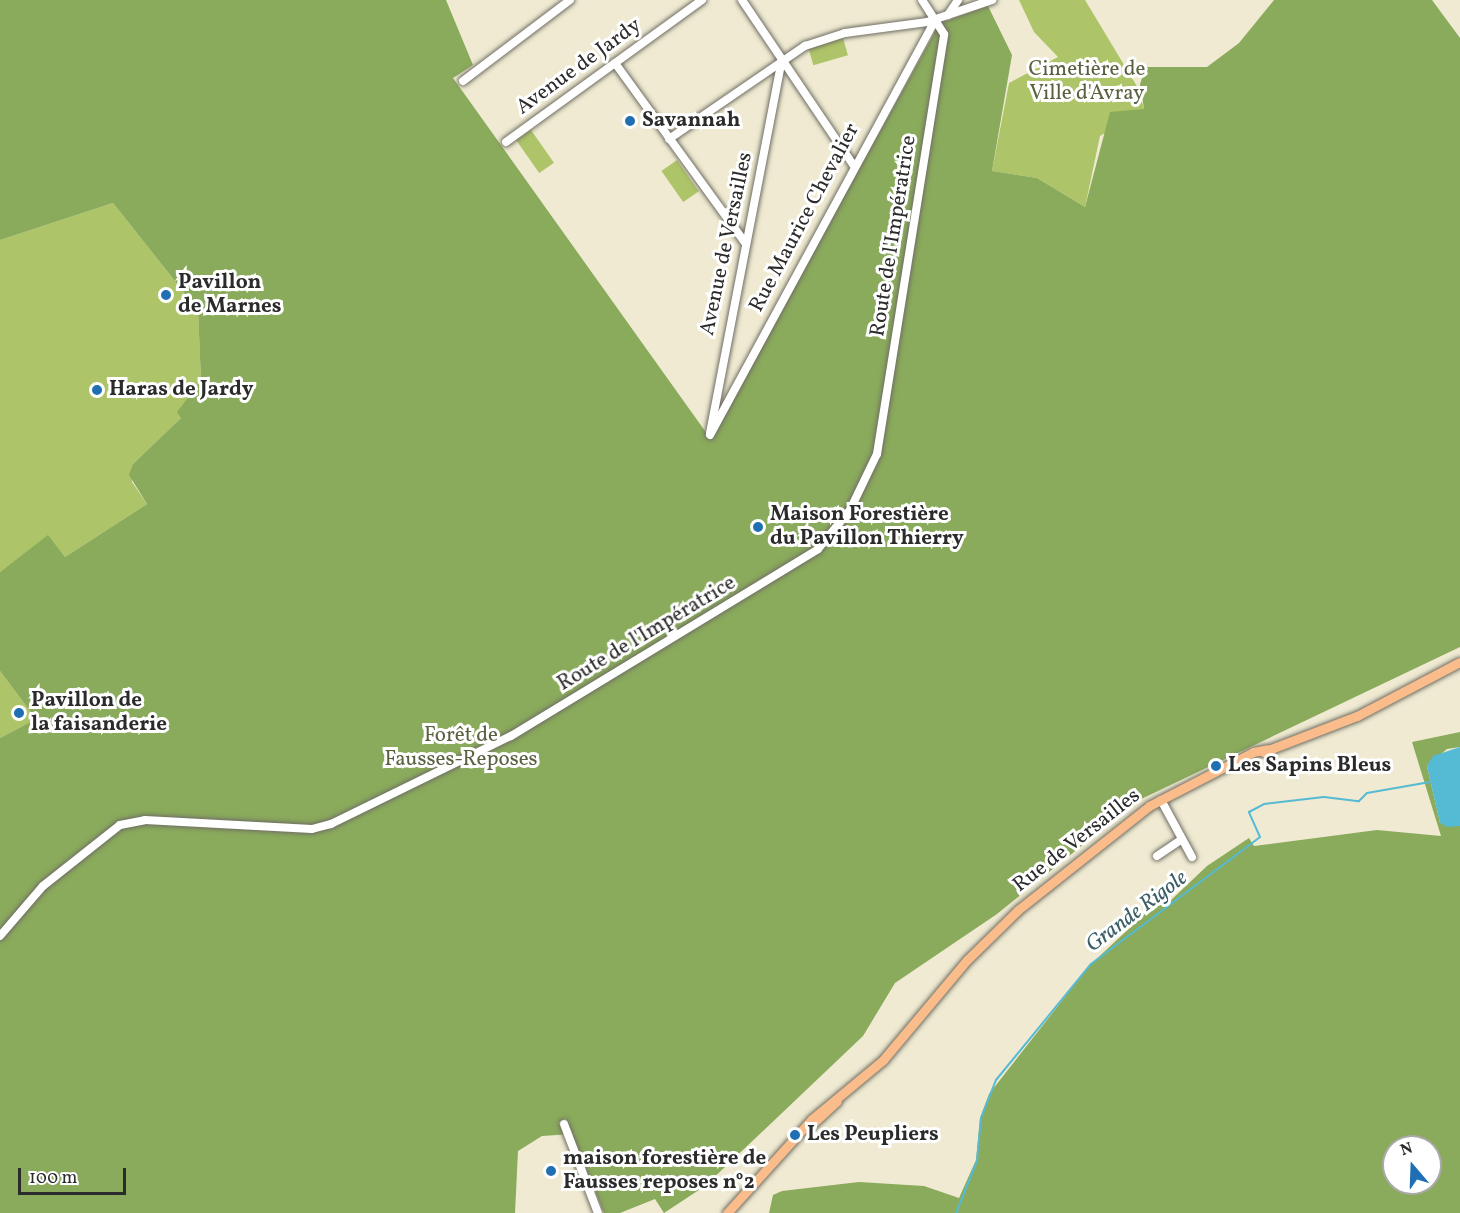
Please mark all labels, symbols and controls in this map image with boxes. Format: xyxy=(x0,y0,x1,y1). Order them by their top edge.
street label: Avenue de Jardy xyxy=(512,13,646,121)
park label: Cimetière de Ville d'Avray xyxy=(1029,57,1145,107)
place label: Savannah xyxy=(642,108,740,134)
marker: Savannah xyxy=(623,114,637,128)
street label: Rue Maurice Chevalier xyxy=(745,119,865,317)
street label: Route de l'Impératrice xyxy=(866,134,922,338)
street label: Avenue de Versailles xyxy=(695,150,759,338)
place label: Pavillon de Marnes xyxy=(178,270,281,320)
marker: Pavillon de Marnes xyxy=(159,288,173,302)
place label: Haras de Jardy xyxy=(109,377,254,403)
marker: Haras de Jardy xyxy=(90,383,104,397)
place label: Maison Forestière du Pavillon Thierry xyxy=(770,502,964,552)
marker: Maison Forestière du Pavillon Thierry xyxy=(751,520,765,534)
street label: Route de l'Impératrice xyxy=(553,571,741,697)
place label: Pavillon de la faisanderie xyxy=(31,688,167,738)
marker: Pavillon de la faisanderie xyxy=(12,706,26,720)
park label: Forêt de Fausses-Reposes xyxy=(384,723,538,773)
place label: Les Sapins Bleus xyxy=(1228,753,1391,779)
marker: Les Sapins Bleus xyxy=(1209,759,1223,773)
street label: Rue de Versailles xyxy=(1008,783,1146,899)
water label: Grande Rigole xyxy=(1081,865,1193,959)
place label: Les Peupliers xyxy=(807,1122,939,1148)
marker: Les Peupliers xyxy=(788,1128,802,1142)
north arrow xyxy=(1382,1135,1442,1195)
text: N xyxy=(1398,1138,1416,1162)
place label: maison forestière de Fausses reposes n°2 xyxy=(563,1146,766,1196)
scale bar xyxy=(21,1156,129,1194)
marker: maison forestière de Fausses reposes n°2 xyxy=(544,1164,558,1178)
text: 100 m xyxy=(29,1166,78,1191)

